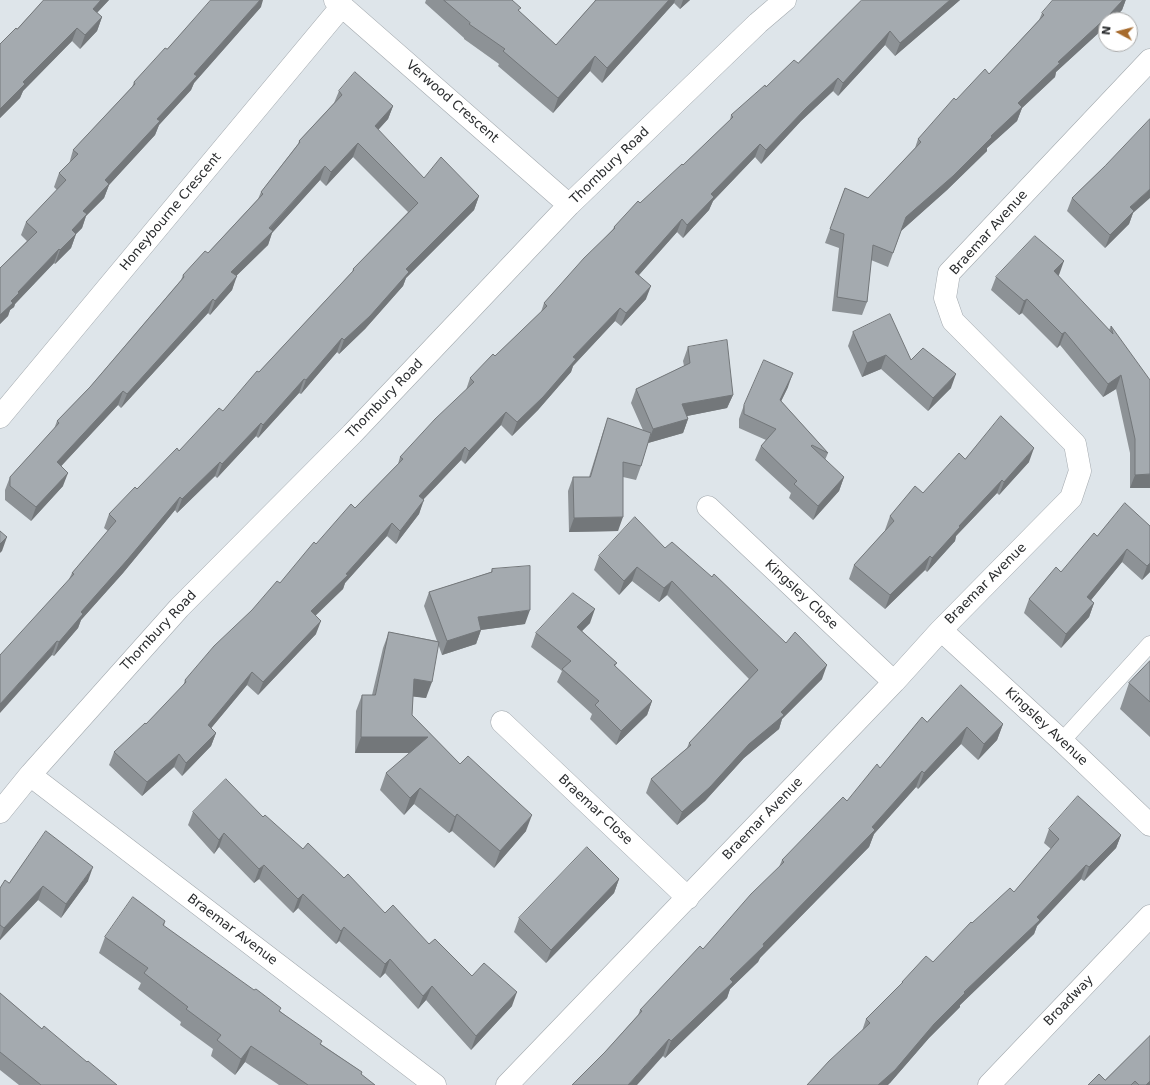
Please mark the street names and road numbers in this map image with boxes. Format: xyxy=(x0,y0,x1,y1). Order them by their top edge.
street label: Verwood Crescent xyxy=(403,58,501,146)
street label: Thornbury Road xyxy=(567,124,653,208)
street label: Honeybourne Crescent xyxy=(117,150,225,274)
street label: Braemar Avenue xyxy=(947,187,1031,279)
street label: Thornbury Road xyxy=(343,356,427,442)
street label: Braemar Avenue xyxy=(942,540,1030,628)
street label: Kingsley Close xyxy=(761,557,841,633)
street label: Thornbury Road xyxy=(118,588,200,674)
street label: Kingsley Avenue xyxy=(1002,685,1090,769)
street label: Braemar Close xyxy=(555,772,635,848)
street label: Braemar Avenue xyxy=(720,775,806,863)
street label: Braemar Avenue xyxy=(184,891,280,969)
street label: Broadway xyxy=(1041,972,1097,1030)

